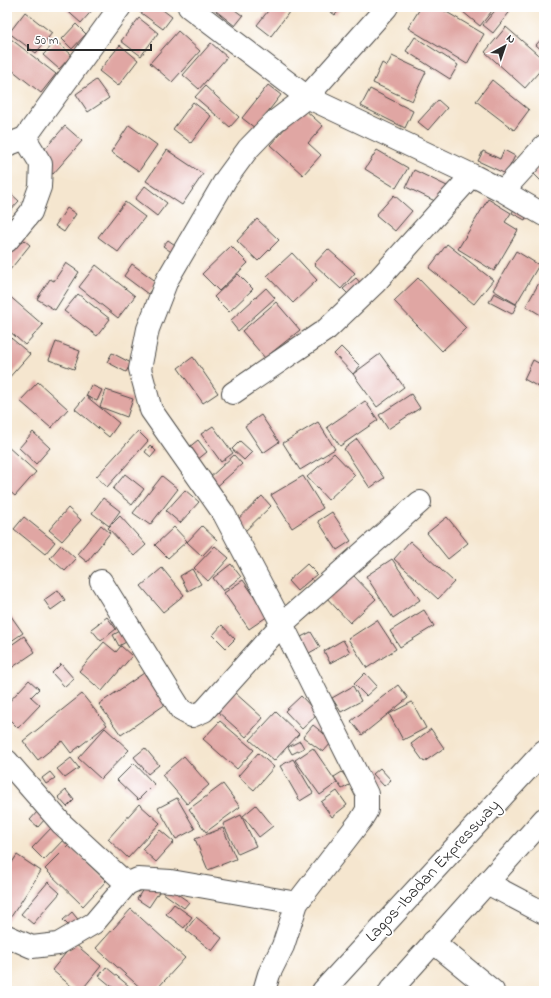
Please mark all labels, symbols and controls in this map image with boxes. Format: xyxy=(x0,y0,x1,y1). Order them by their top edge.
scale bar xyxy=(28,26,151,52)
north arrow xyxy=(485,26,525,66)
text: N xyxy=(503,31,519,48)
text: 50 m xyxy=(34,32,58,50)
street label: Lagos-Ibadan Expressway xyxy=(360,794,508,950)

